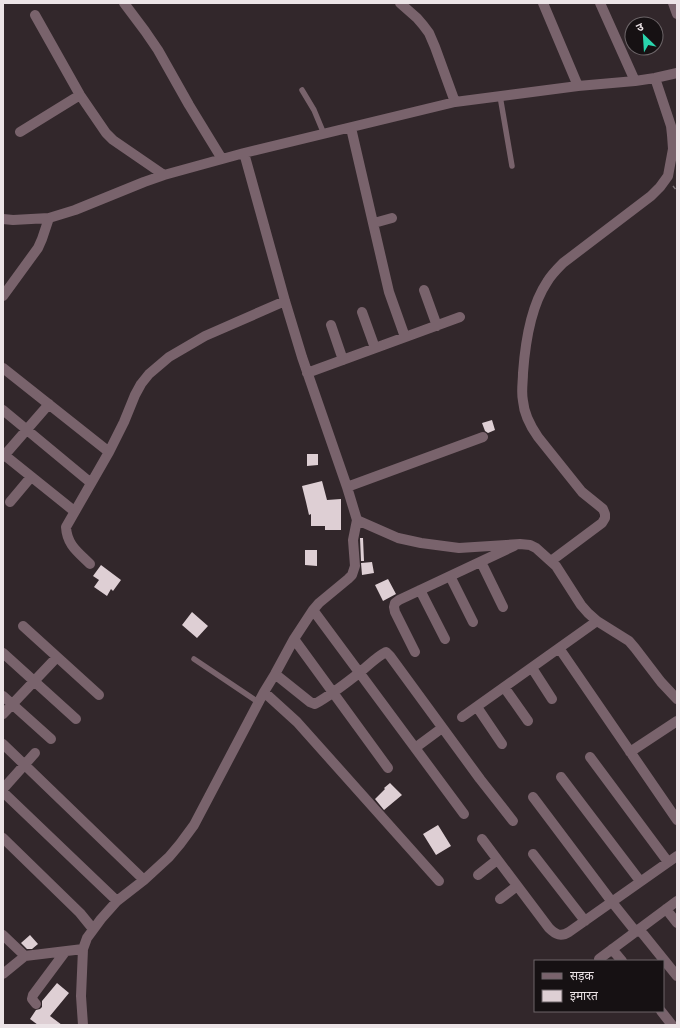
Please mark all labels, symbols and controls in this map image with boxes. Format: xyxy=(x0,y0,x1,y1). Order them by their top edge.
north arrow xyxy=(624,16,664,56)
text: उ xyxy=(634,19,646,35)
legend xyxy=(534,960,664,1012)
text: सड़क xyxy=(570,968,595,983)
text: इमारत xyxy=(570,988,599,1003)

